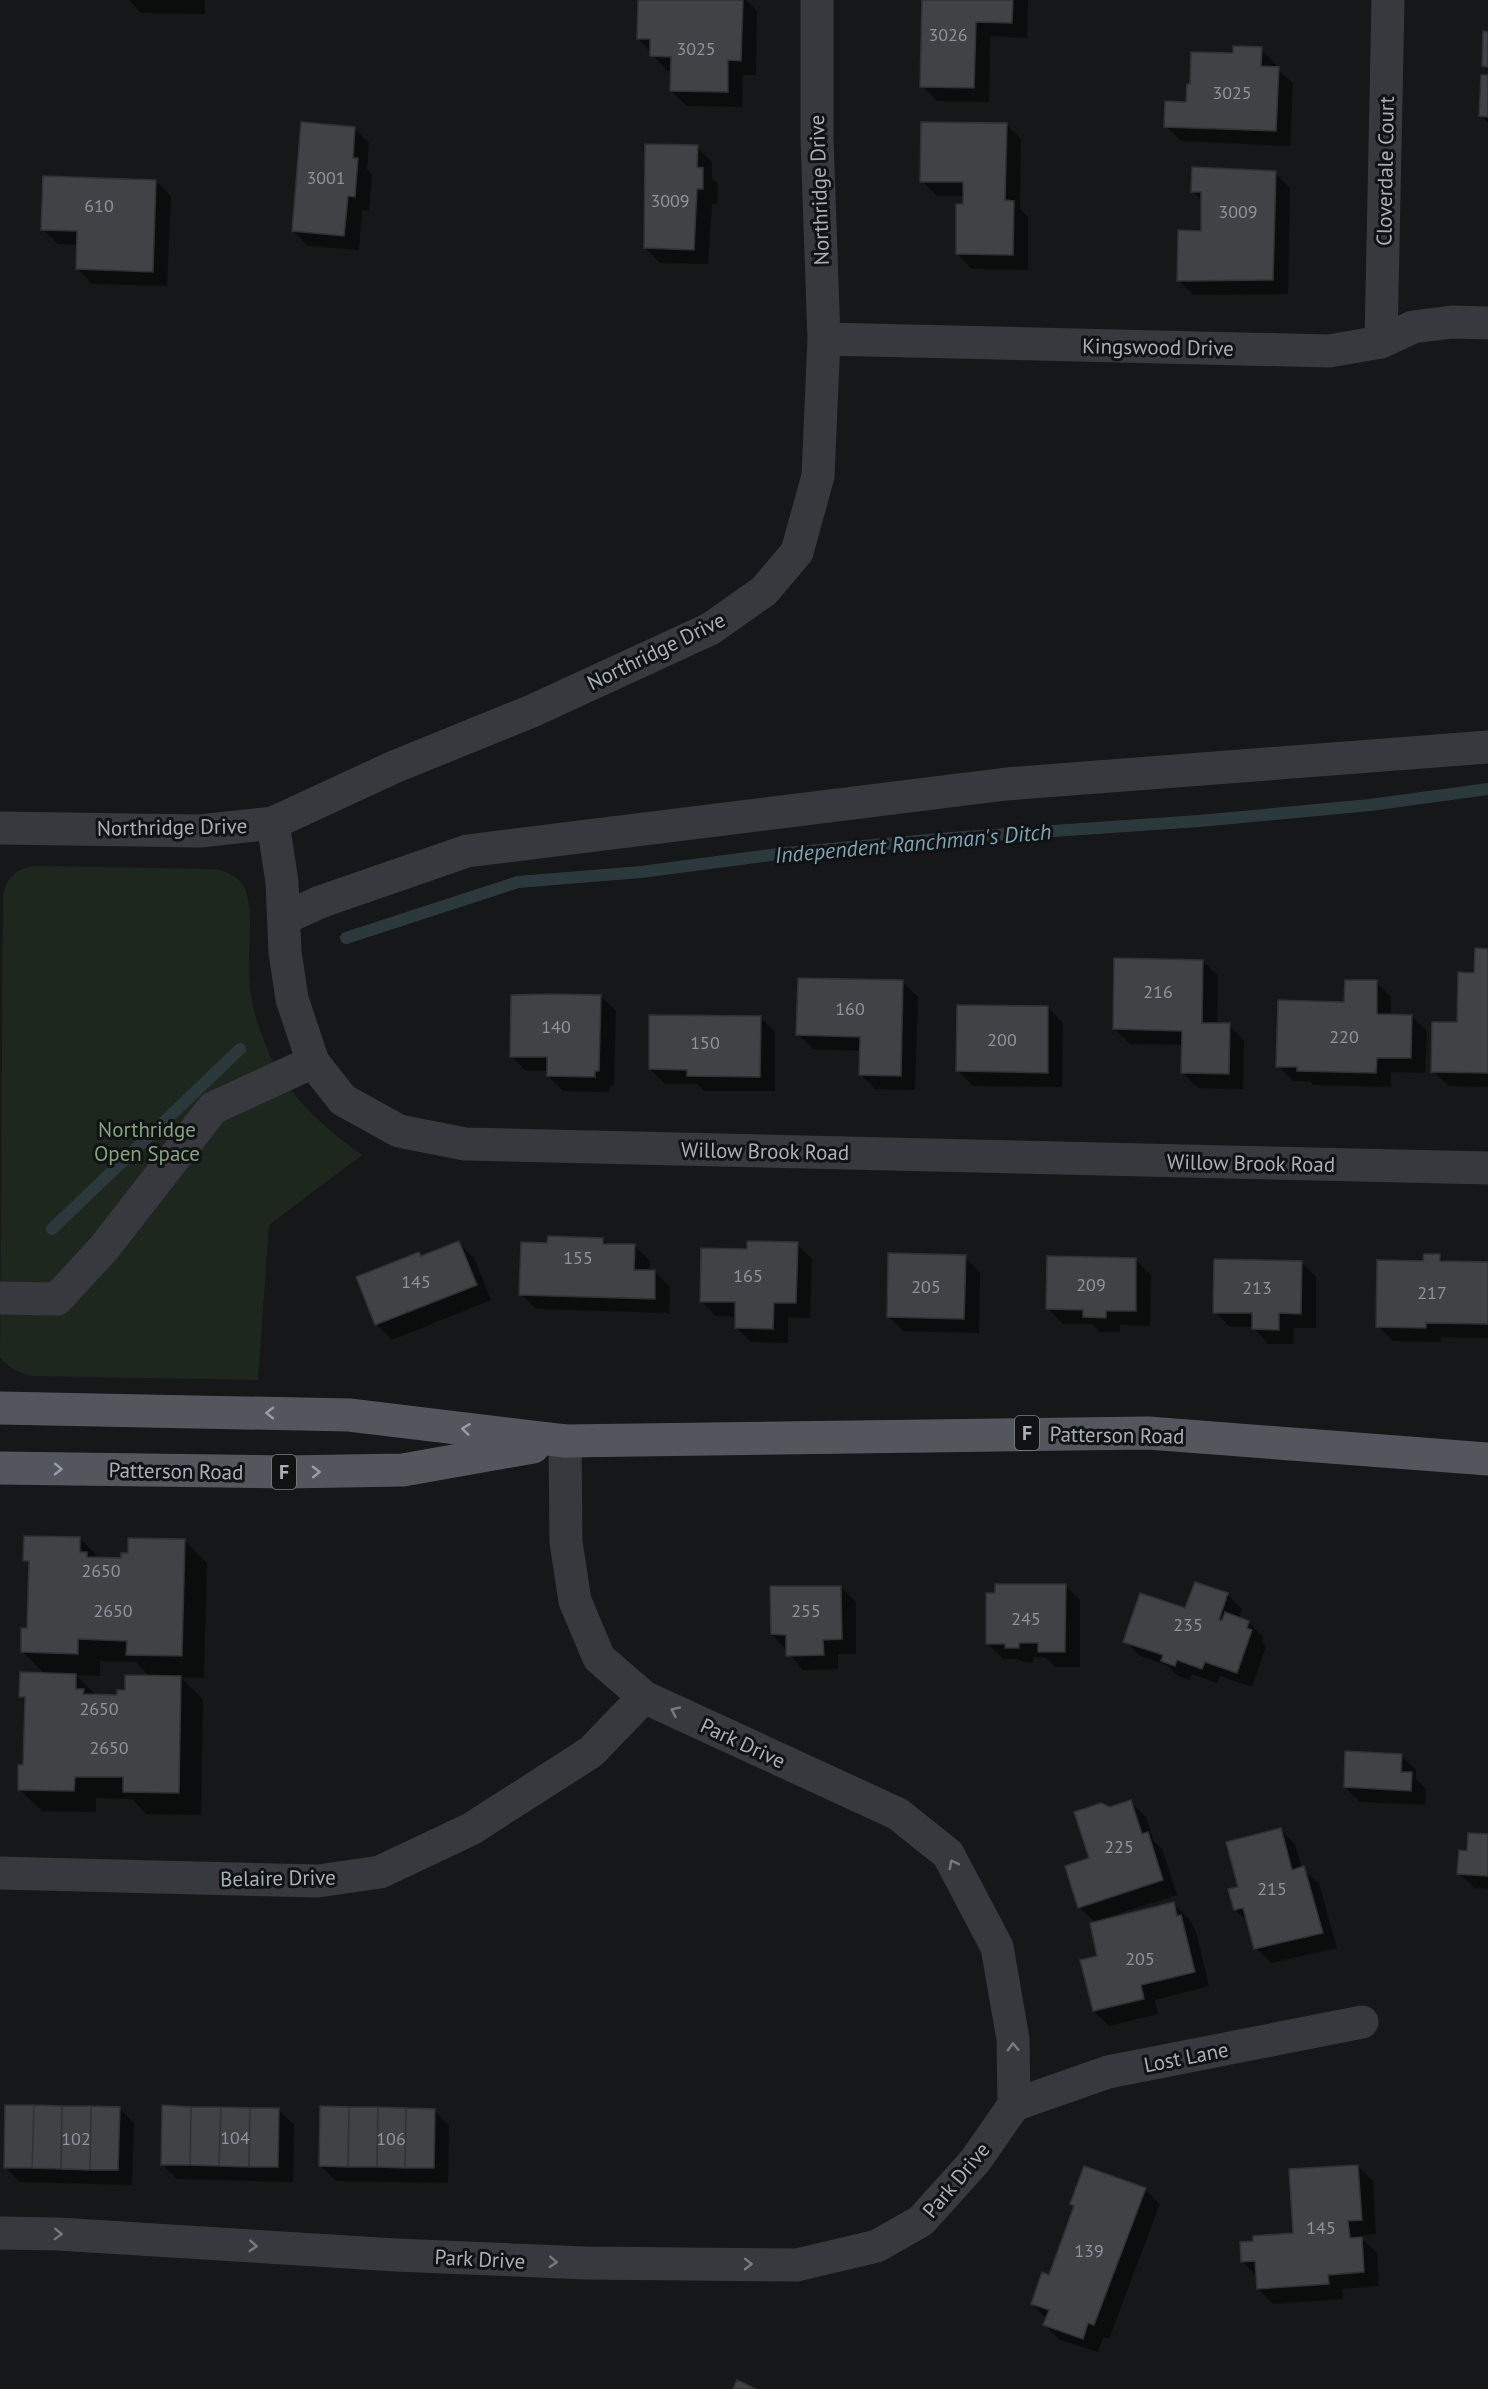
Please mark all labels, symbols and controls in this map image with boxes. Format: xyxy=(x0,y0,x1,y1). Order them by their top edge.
house number: 3026 xyxy=(928,23,968,46)
house number: 3025 xyxy=(676,37,716,60)
house number: 3025 xyxy=(1212,81,1252,104)
street label: Cloverdale Court xyxy=(1370,96,1400,246)
street label: Northridge Drive xyxy=(803,114,835,266)
house number: 3001 xyxy=(306,166,346,189)
house number: 3009 xyxy=(650,189,690,212)
house number: 610 xyxy=(84,194,114,217)
house number: 3009 xyxy=(1218,200,1258,223)
street label: Kingswood Drive xyxy=(1082,332,1234,362)
street label: Northridge Drive xyxy=(582,606,730,696)
street label: Northridge Drive xyxy=(97,812,247,842)
water label: Independent Ranchman's Ditch xyxy=(774,817,1052,869)
house number: 216 xyxy=(1143,980,1173,1003)
house number: 160 xyxy=(835,997,865,1020)
house number: 140 xyxy=(541,1015,571,1038)
house number: 220 xyxy=(1329,1025,1359,1048)
house number: 200 xyxy=(987,1028,1017,1051)
house number: 150 xyxy=(690,1031,720,1054)
park label: Northridge Open Space xyxy=(94,1116,200,1167)
street label: Willow Brook Road xyxy=(681,1136,849,1166)
street label: Willow Brook Road xyxy=(1167,1148,1335,1178)
house number: 155 xyxy=(563,1246,593,1269)
house number: 165 xyxy=(733,1264,763,1287)
house number: 145 xyxy=(401,1270,431,1293)
house number: 209 xyxy=(1076,1273,1106,1296)
house number: 205 xyxy=(911,1275,941,1298)
house number: 213 xyxy=(1242,1276,1272,1299)
house number: 217 xyxy=(1417,1281,1447,1304)
one-way arrow xyxy=(265,1407,274,1420)
road number: F xyxy=(1015,1416,1039,1450)
street label: Patterson Road xyxy=(1049,1420,1185,1450)
one-way arrow xyxy=(461,1423,470,1436)
road number: F xyxy=(272,1455,296,1489)
street label: Patterson Road xyxy=(108,1456,244,1486)
one-way arrow xyxy=(54,1463,63,1475)
one-way arrow xyxy=(312,1465,321,1478)
house number: 2650 xyxy=(81,1559,121,1582)
house number: 2650 xyxy=(93,1599,133,1622)
house number: 255 xyxy=(791,1599,821,1622)
house number: 245 xyxy=(1011,1607,1041,1630)
house number: 235 xyxy=(1173,1613,1203,1636)
house number: 2650 xyxy=(79,1697,119,1720)
one-way arrow xyxy=(670,1707,681,1719)
street label: Park Drive xyxy=(696,1712,790,1774)
house number: 2650 xyxy=(89,1736,129,1759)
house number: 225 xyxy=(1104,1835,1134,1858)
one-way arrow xyxy=(949,1860,960,1870)
street label: Belaire Drive xyxy=(220,1863,336,1893)
house number: 215 xyxy=(1257,1877,1287,1900)
house number: 205 xyxy=(1125,1947,1155,1970)
street label: Lost Lane xyxy=(1141,2036,1231,2078)
one-way arrow xyxy=(1006,2042,1019,2051)
house number: 104 xyxy=(220,2126,250,2149)
house number: 102 xyxy=(61,2127,91,2150)
house number: 106 xyxy=(376,2127,406,2150)
street label: Park Drive xyxy=(917,2137,995,2223)
house number: 145 xyxy=(1306,2216,1336,2239)
one-way arrow xyxy=(54,2228,63,2241)
one-way arrow xyxy=(249,2239,258,2252)
house number: 139 xyxy=(1074,2239,1104,2262)
street label: Park Drive xyxy=(434,2243,526,2275)
one-way arrow xyxy=(548,2256,557,2268)
one-way arrow xyxy=(743,2258,752,2270)

